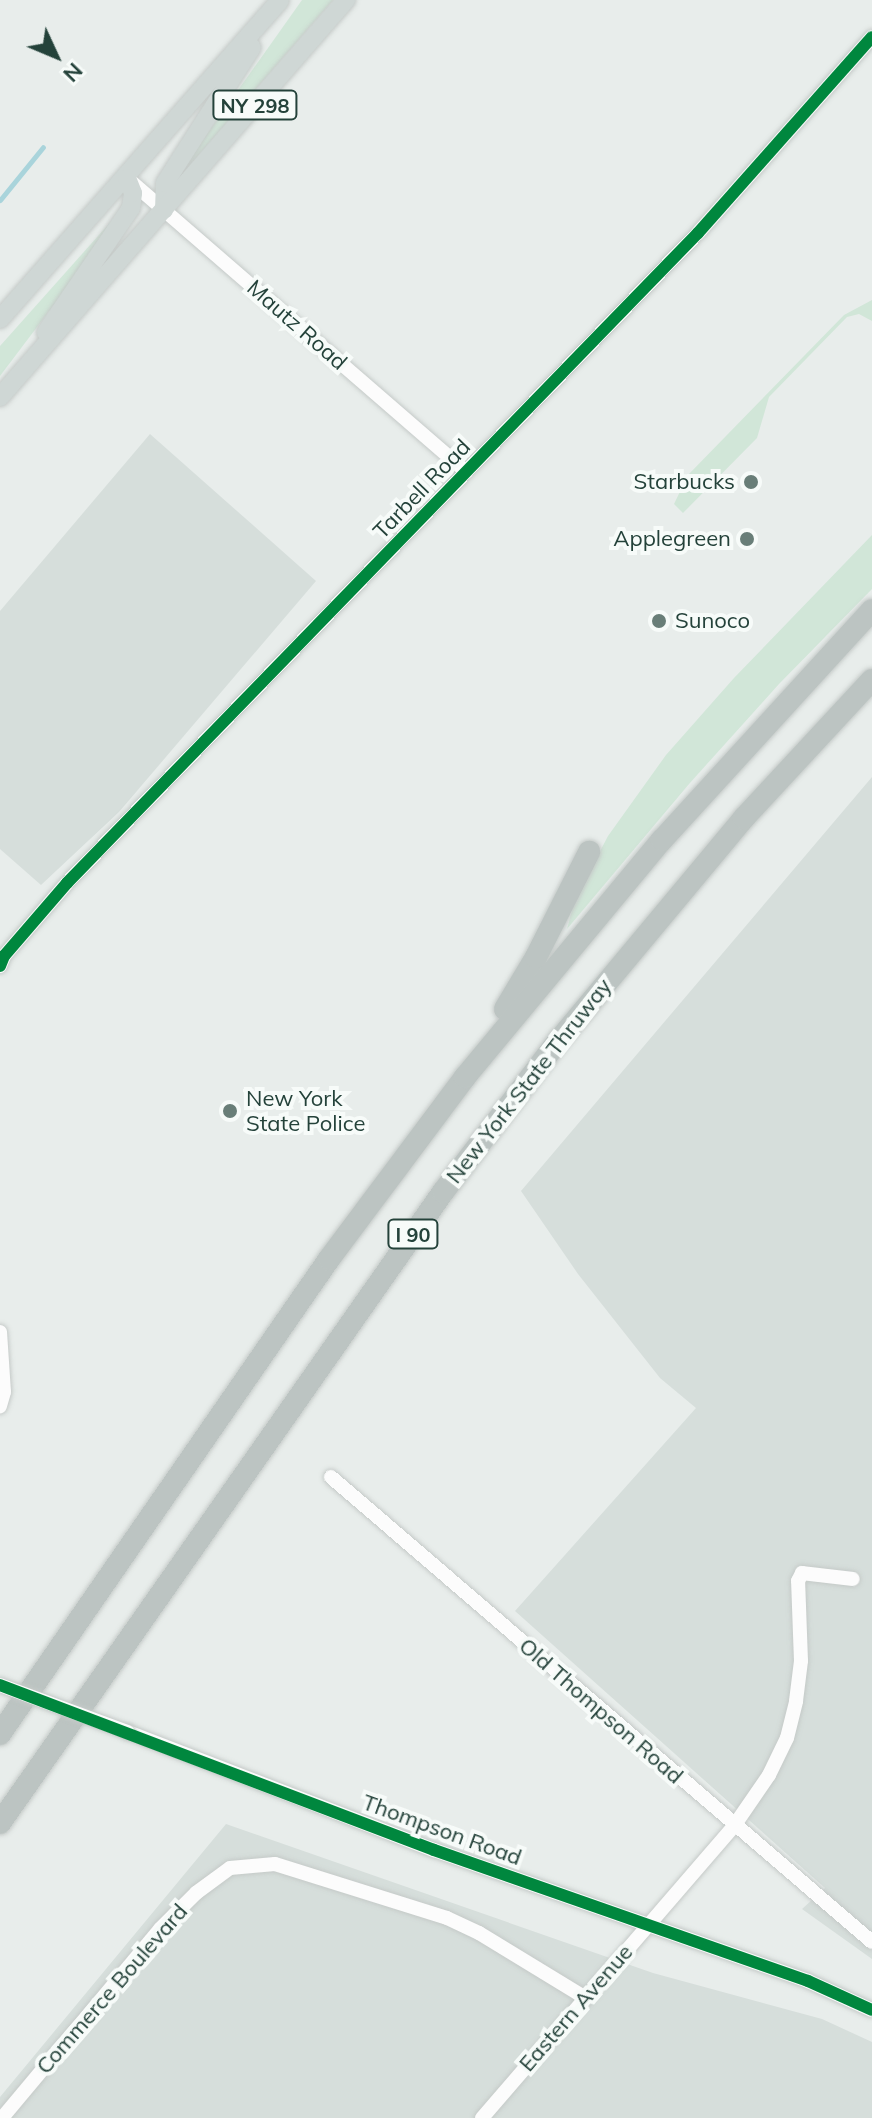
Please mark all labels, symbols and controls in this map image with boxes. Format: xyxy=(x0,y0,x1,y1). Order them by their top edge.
north arrow xyxy=(16,16,96,96)
text: N xyxy=(57,57,89,88)
road number: NY 298 xyxy=(211,89,299,121)
street label: Mautz Road xyxy=(242,275,352,375)
street label: Tarbell Road xyxy=(368,434,476,544)
place label: Starbucks xyxy=(634,469,735,495)
marker: Starbucks xyxy=(742,473,760,491)
place label: Applegreen xyxy=(613,526,731,552)
marker: Applegreen xyxy=(738,530,756,548)
place label: Sunoco xyxy=(675,608,750,634)
marker: Sunoco xyxy=(650,612,668,630)
street label: New York State Thruway xyxy=(441,973,617,1189)
place label: New York State Police xyxy=(246,1085,365,1136)
marker: New York State Police xyxy=(221,1102,239,1120)
road number: I 90 xyxy=(387,1218,439,1250)
street label: Old Thompson Road xyxy=(514,1633,688,1789)
street label: Thompson Road xyxy=(359,1789,525,1871)
street label: Commerce Boulevard xyxy=(31,1899,193,2079)
street label: Eastern Avenue xyxy=(514,1939,638,2077)

